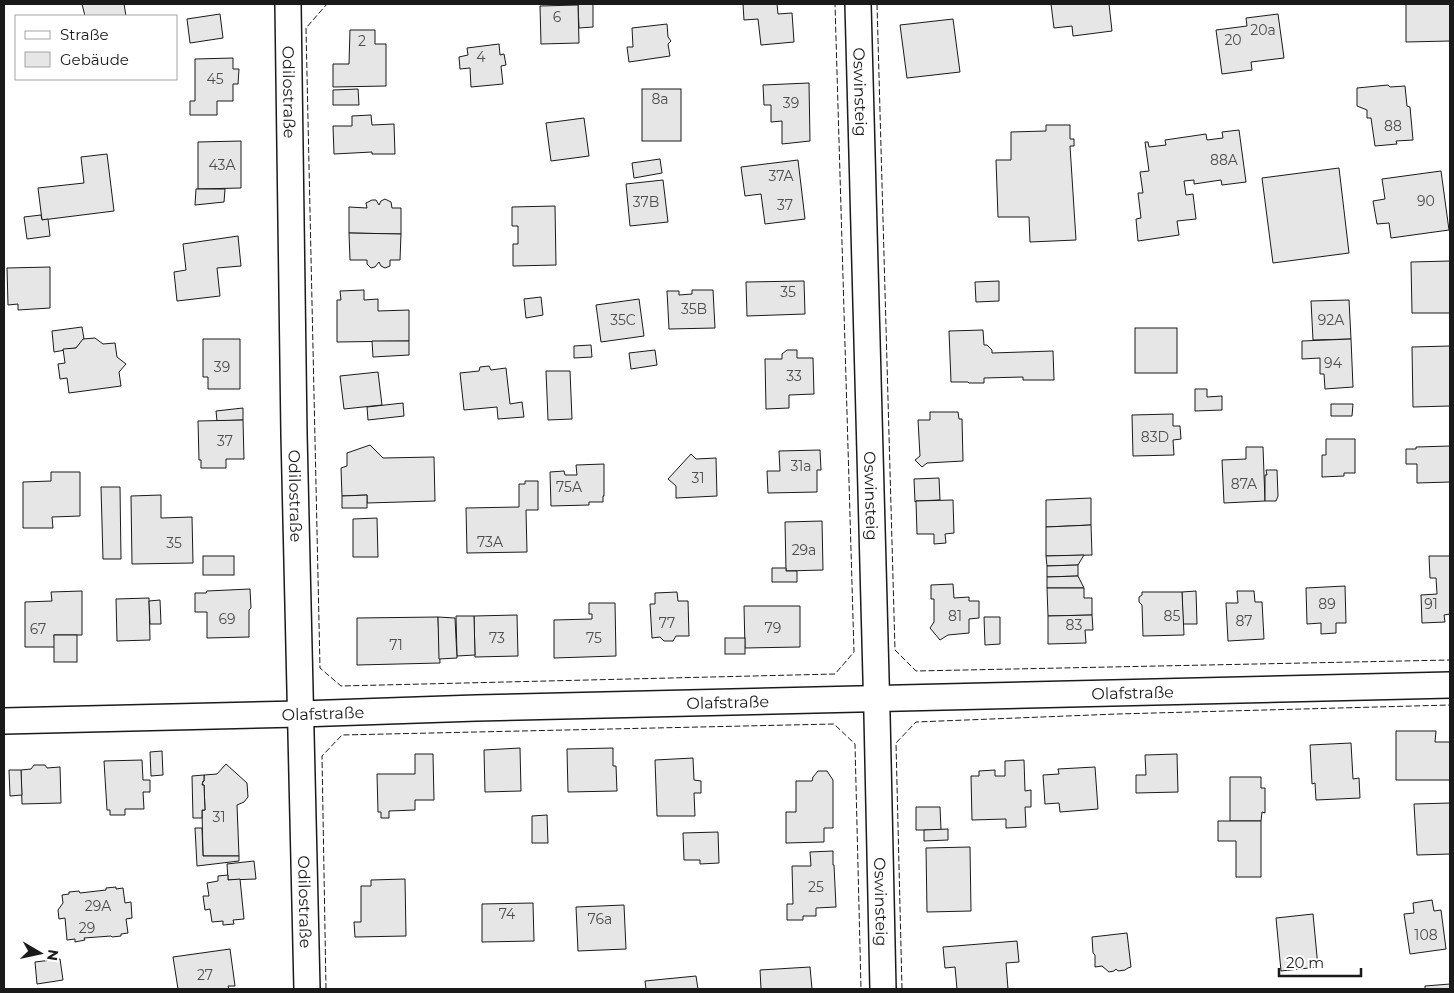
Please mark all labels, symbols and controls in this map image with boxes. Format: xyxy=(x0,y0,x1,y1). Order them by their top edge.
house number: 6 xyxy=(553,8,562,26)
legend xyxy=(15,15,178,80)
house number: 20a xyxy=(1250,21,1276,39)
text: Straße xyxy=(60,25,109,44)
house number: 20 xyxy=(1224,31,1242,49)
house number: 2 xyxy=(358,32,366,50)
street label: Odilostraße xyxy=(279,45,299,139)
street label: Oswinsteig xyxy=(849,47,871,137)
house number: 4 xyxy=(476,48,486,66)
text: Gebäude xyxy=(60,50,129,69)
house number: 45 xyxy=(206,70,224,88)
house number: 8a xyxy=(651,90,669,108)
house number: 39 xyxy=(783,94,799,112)
house number: 88 xyxy=(1384,117,1402,135)
house number: 88A xyxy=(1210,151,1239,169)
house number: 43A xyxy=(208,156,236,174)
house number: 37A xyxy=(768,167,795,185)
house number: 90 xyxy=(1417,192,1435,210)
house number: 37B xyxy=(633,193,659,211)
house number: 37 xyxy=(777,196,793,214)
house number: 35 xyxy=(780,283,796,301)
house number: 35B xyxy=(681,300,707,318)
house number: 35C xyxy=(610,311,636,329)
house number: 92A xyxy=(1318,311,1345,329)
house number: 94 xyxy=(1324,354,1343,372)
house number: 39 xyxy=(214,358,230,376)
house number: 33 xyxy=(786,367,802,385)
house number: 83D xyxy=(1141,428,1169,446)
house number: 37 xyxy=(217,432,233,450)
street label: Odilostraße xyxy=(284,449,306,543)
street label: Oswinsteig xyxy=(860,451,881,541)
house number: 31a xyxy=(790,457,812,475)
house number: 31 xyxy=(692,469,704,487)
house number: 87A xyxy=(1231,475,1258,493)
house number: 75A xyxy=(556,478,583,496)
house number: 73A xyxy=(477,533,504,551)
house number: 35 xyxy=(166,534,182,552)
house number: 29a xyxy=(792,541,816,559)
house number: 89 xyxy=(1318,595,1336,613)
house number: 91 xyxy=(1424,595,1438,613)
house number: 81 xyxy=(948,607,962,625)
house number: 85 xyxy=(1164,607,1181,625)
house number: 69 xyxy=(218,610,236,628)
house number: 87 xyxy=(1235,612,1253,630)
house number: 77 xyxy=(659,614,675,632)
house number: 83 xyxy=(1066,616,1083,634)
house number: 79 xyxy=(765,619,781,637)
house number: 67 xyxy=(30,620,46,638)
house number: 73 xyxy=(489,629,505,647)
house number: 75 xyxy=(586,629,602,647)
house number: 71 xyxy=(389,636,403,654)
street label: Olafstraße xyxy=(1091,683,1174,703)
street label: Olafstraße xyxy=(686,692,769,713)
street label: Olafstraße xyxy=(281,703,364,724)
house number: 31 xyxy=(213,808,225,826)
street label: Odilostraße xyxy=(294,855,315,948)
street label: Oswinsteig xyxy=(870,857,891,947)
house number: 25 xyxy=(808,878,824,896)
house number: 29A xyxy=(85,897,112,915)
house number: 74 xyxy=(499,905,516,923)
house number: 76a xyxy=(588,910,612,928)
house number: 29 xyxy=(79,919,95,937)
house number: 108 xyxy=(1414,926,1438,944)
north arrow xyxy=(15,928,65,978)
scale bar xyxy=(1279,946,1362,978)
text: N xyxy=(43,948,63,962)
text: 20 m xyxy=(1286,953,1324,972)
house number: 27 xyxy=(197,966,213,984)

